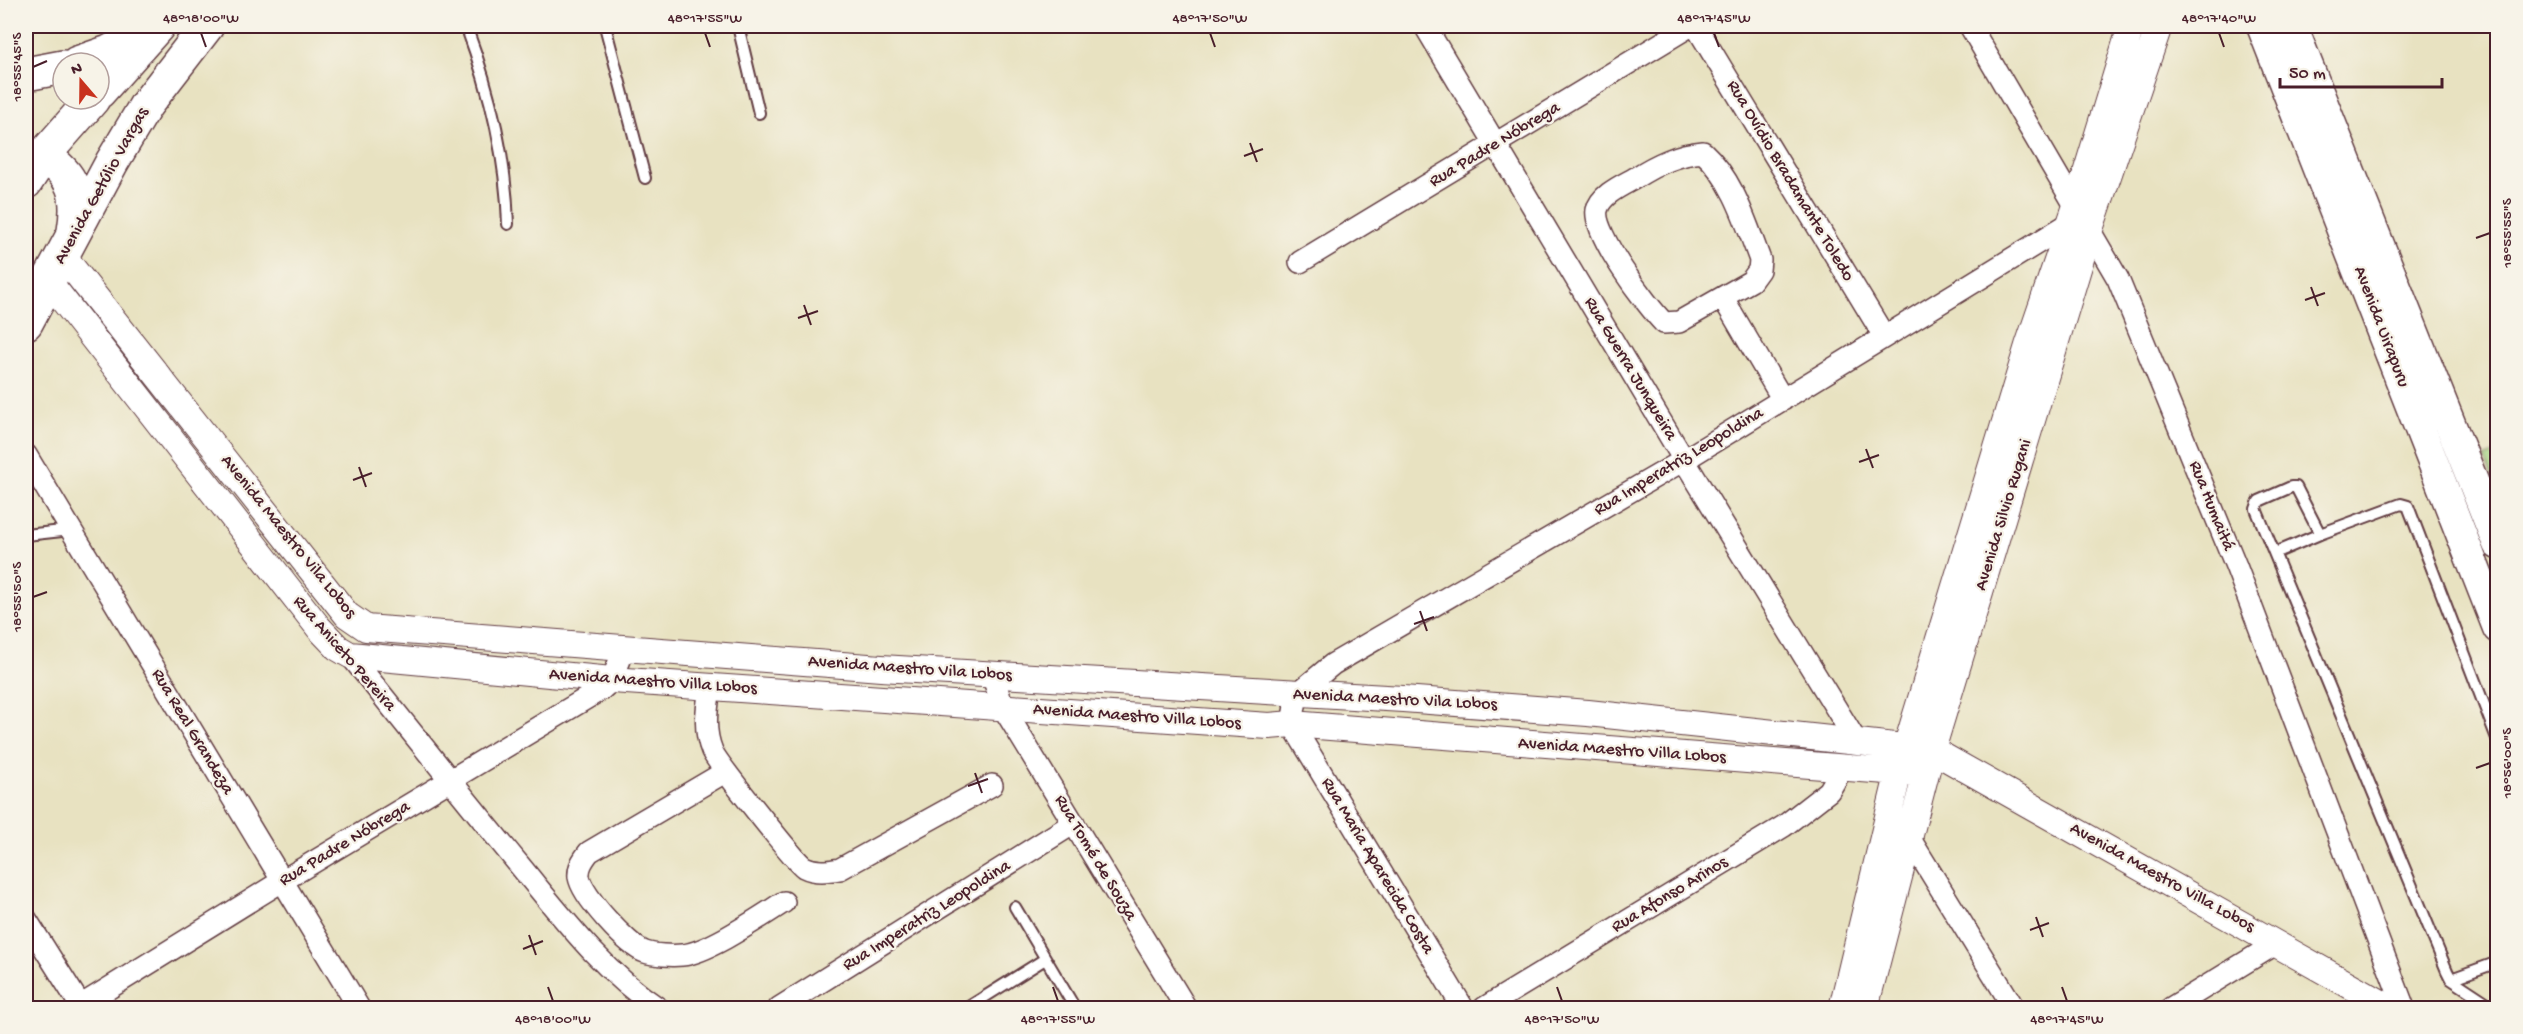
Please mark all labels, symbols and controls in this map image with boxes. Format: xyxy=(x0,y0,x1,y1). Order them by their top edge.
text: 48°18'00"W xyxy=(163,10,239,28)
text: 48°17'55"W xyxy=(668,10,742,28)
text: 48°17'50"W xyxy=(1172,10,1248,28)
text: 48°17'45"W xyxy=(1677,10,1751,28)
text: 48°17'40"W xyxy=(2182,10,2256,28)
text: 18°55'45"S xyxy=(9,33,27,102)
north arrow xyxy=(51,51,111,111)
scale bar xyxy=(2280,51,2442,89)
text: N xyxy=(69,59,86,81)
text: 50 m xyxy=(2289,64,2326,85)
street label: Rua Ovídio Bradamante Toledo xyxy=(1722,77,1858,285)
street label: Rua Padre Nóbrega xyxy=(1426,97,1565,192)
street label: Avenida Getúlio Vargas xyxy=(50,103,155,268)
text: 18°55'55"S xyxy=(2499,198,2517,269)
street label: Avenida Uirapuru xyxy=(2348,264,2414,391)
street label: Rua Guerra Junqueira xyxy=(1579,294,1682,445)
street label: Rua Imperatriz Leopoldina xyxy=(1590,403,1768,521)
street label: Avenida Silvio Rugani xyxy=(1971,437,2037,593)
street label: Avenida Maestro Vila Lobos xyxy=(216,451,361,624)
street label: Rua Humaitá xyxy=(2183,458,2239,555)
text: 18°55'50"S xyxy=(9,562,27,633)
street label: Rua Aniceto Pereira xyxy=(288,592,401,717)
street label: Avenida Maestro Vila Lobos xyxy=(807,651,1014,687)
street label: Avenida Maestro Villa Lobos xyxy=(548,664,759,700)
street label: Rua Real Grandeza xyxy=(146,665,238,800)
street label: Avenida Maestro Vila Lobos xyxy=(1292,684,1499,716)
street label: Avenida Maestro Villa Lobos xyxy=(1032,699,1243,735)
text: 18°56'00"S xyxy=(2499,728,2517,799)
street label: Avenida Maestro Villa Lobos xyxy=(1517,733,1728,769)
street label: Rua Maria Aparecida Costa xyxy=(1316,774,1439,959)
street label: Rua Tomé de Souza xyxy=(1049,791,1141,926)
street label: Rua Padre Nóbrega xyxy=(276,796,415,891)
street label: Avenida Maestro Villa Lobos xyxy=(2066,818,2259,938)
street label: Rua Afonso Arinos xyxy=(1608,851,1733,938)
street label: Rua Imperatriz Leopoldina xyxy=(839,855,1016,976)
text: 48°18'00"W xyxy=(515,1011,591,1029)
text: 48°17'55"W xyxy=(1021,1011,1095,1029)
text: 48°17'50"W xyxy=(1524,1011,1600,1029)
text: 48°17'45"W xyxy=(2030,1011,2104,1029)

